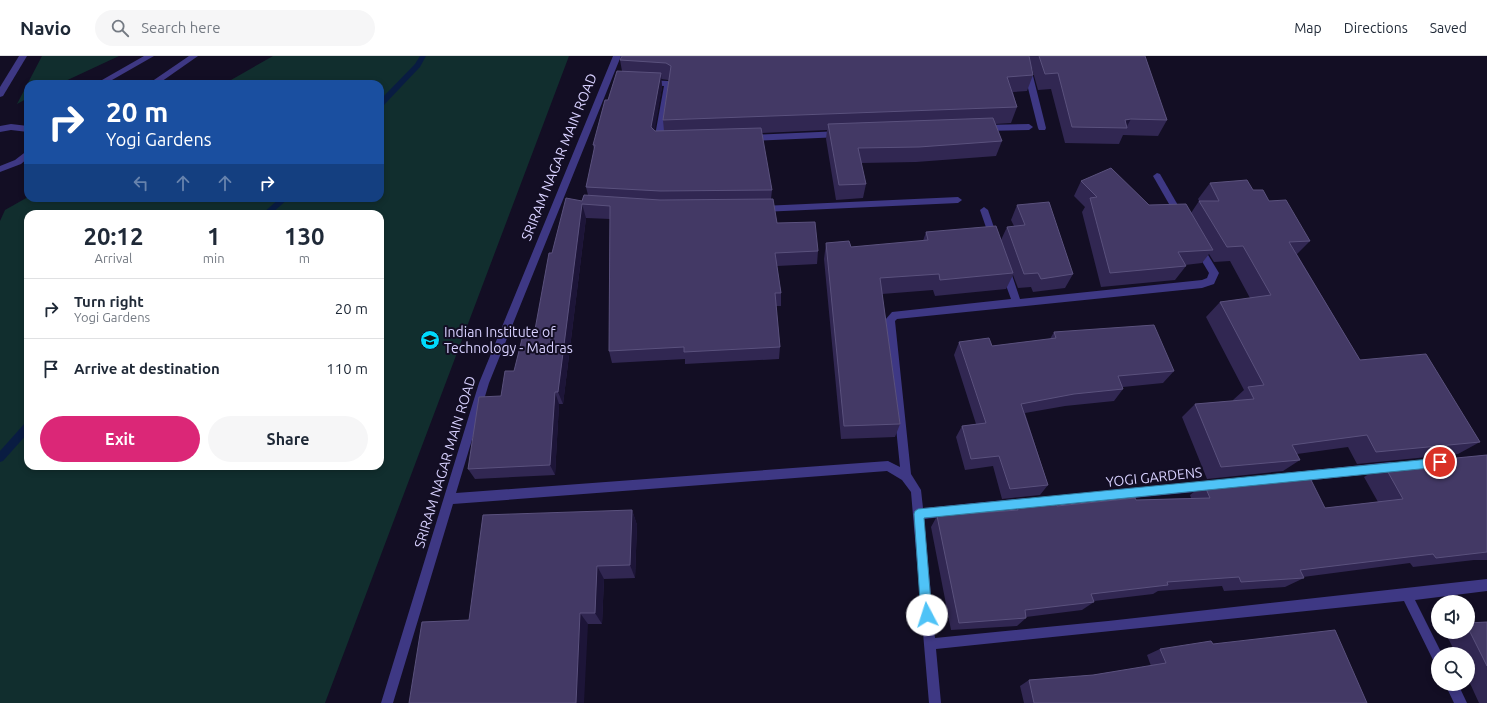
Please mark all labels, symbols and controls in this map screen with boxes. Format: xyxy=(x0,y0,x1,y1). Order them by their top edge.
search box xyxy=(95,10,375,46)
text: Navio xyxy=(20,17,71,39)
icon: search xyxy=(109,17,131,39)
text: Search here xyxy=(141,19,220,36)
text: Map xyxy=(1294,20,1322,36)
text: Directions xyxy=(1344,20,1408,36)
text: Saved xyxy=(1430,20,1467,36)
street label: SRIRAM NAGAR MAIN ROAD xyxy=(518,71,600,243)
icon: right xyxy=(40,96,92,148)
text: 20 m xyxy=(106,96,168,127)
text: Yogi Gardens xyxy=(106,129,212,149)
icon: left xyxy=(130,172,152,194)
icon: ahead xyxy=(172,172,194,194)
icon: ahead xyxy=(214,172,236,194)
icon: right xyxy=(256,172,278,194)
text: 20:12 xyxy=(83,223,143,250)
text: 1 xyxy=(207,223,220,250)
text: 130 xyxy=(284,223,325,250)
text: Arrival xyxy=(94,251,132,265)
text: min xyxy=(203,251,225,265)
text: m xyxy=(299,251,310,265)
text: Turn right xyxy=(74,293,144,310)
icon: right xyxy=(40,298,62,320)
text: 20 m xyxy=(335,300,368,317)
text: Yogi Gardens xyxy=(74,310,150,324)
place label: Indian Institute of Technology - Madras xyxy=(444,324,573,356)
school or university icon: Indian Institute of Technology - Madras xyxy=(419,329,441,351)
icon: arrive xyxy=(40,358,62,380)
text: Arrive at destination xyxy=(74,360,220,377)
text: 110 m xyxy=(326,360,368,377)
street label: SRIRAM NAGAR MAIN ROAD xyxy=(411,374,479,550)
button: Exit xyxy=(40,416,200,462)
button: Share xyxy=(208,416,368,462)
pin xyxy=(1423,445,1457,479)
icon: arrive xyxy=(1429,451,1451,473)
street label: YOGI GARDENS xyxy=(1105,464,1203,490)
position arrow xyxy=(906,594,948,636)
map controls xyxy=(1431,595,1475,691)
button: sound xyxy=(1431,595,1475,639)
button: search xyxy=(1431,647,1475,691)

